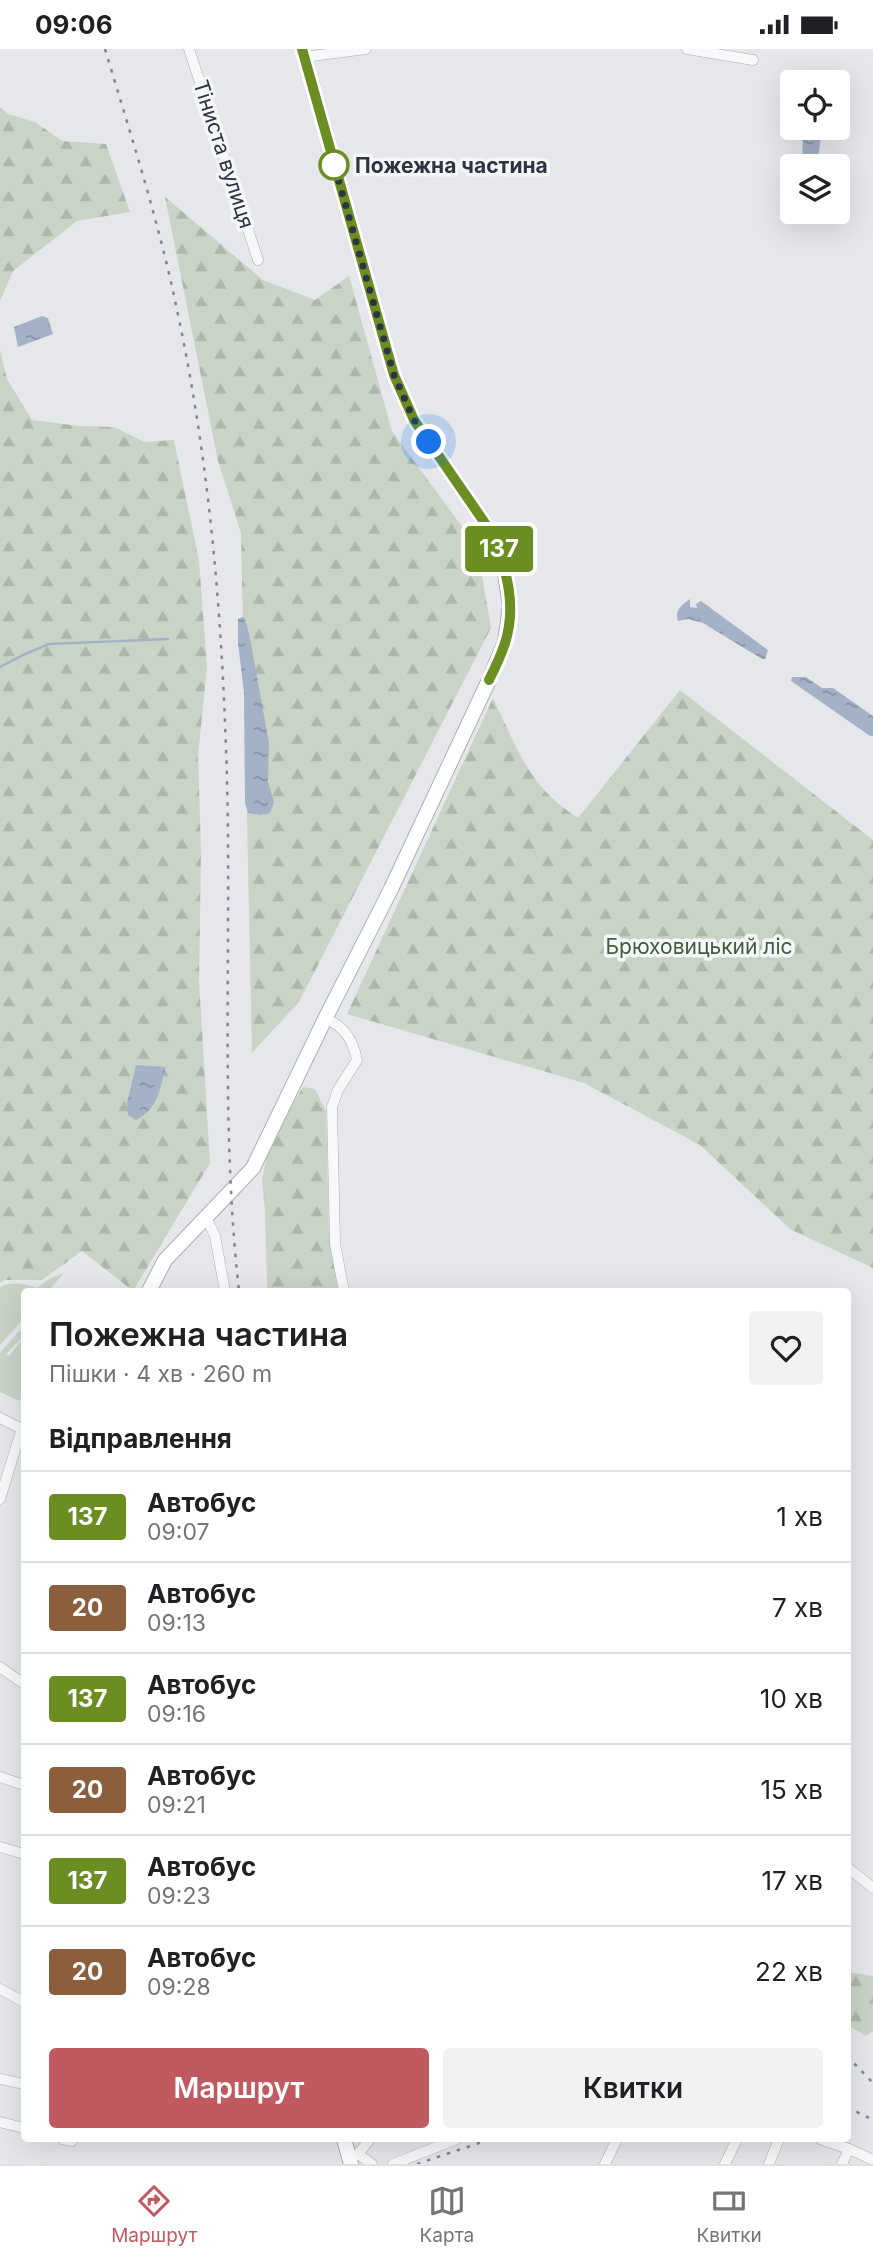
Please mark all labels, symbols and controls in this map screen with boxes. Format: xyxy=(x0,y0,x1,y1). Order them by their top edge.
text: 09:06 xyxy=(35,9,113,40)
map controls xyxy=(780,70,850,224)
button: locate xyxy=(780,70,850,140)
street label: Тіниста вулиця xyxy=(188,77,260,231)
marker: Пожежна частина xyxy=(319,150,349,180)
place label: Пожежна частина xyxy=(355,153,548,178)
button: layers xyxy=(780,154,850,224)
your location xyxy=(411,424,446,459)
line badge: 137 xyxy=(459,526,539,572)
text: 137 xyxy=(479,534,519,563)
park label: Брюховицький ліс xyxy=(605,934,793,959)
button: heart xyxy=(749,1311,823,1385)
text: Пожежна частина xyxy=(49,1314,348,1354)
text: Пішки · 4 хв · 260 m xyxy=(49,1360,272,1388)
text: Відправлення xyxy=(49,1423,232,1454)
text: Автобус xyxy=(147,1487,256,1518)
text: 1 хв xyxy=(776,1501,823,1532)
text: 137 xyxy=(68,1502,107,1531)
text: 09:07 xyxy=(147,1518,209,1546)
text: Автобус xyxy=(147,1578,256,1609)
text: 7 хв xyxy=(772,1592,823,1623)
text: 20 xyxy=(72,1593,103,1622)
text: 09:13 xyxy=(147,1609,206,1637)
text: Автобус xyxy=(147,1669,256,1700)
text: 10 хв xyxy=(760,1683,823,1714)
text: 137 xyxy=(68,1684,107,1713)
text: 09:16 xyxy=(147,1700,206,1728)
text: Автобус xyxy=(147,1760,256,1791)
text: 15 хв xyxy=(760,1774,823,1805)
text: 20 xyxy=(72,1775,103,1804)
text: 09:21 xyxy=(147,1791,206,1819)
text: Автобус xyxy=(147,1851,256,1882)
text: 17 хв xyxy=(762,1865,823,1896)
text: 137 xyxy=(68,1866,107,1895)
text: 09:23 xyxy=(147,1882,211,1910)
text: Автобус xyxy=(147,1942,256,1973)
text: 22 хв xyxy=(755,1956,823,1987)
text: 20 xyxy=(72,1957,103,1986)
text: 09:28 xyxy=(147,1973,211,2001)
button: Маршрут xyxy=(49,2048,429,2128)
button: Квитки xyxy=(443,2048,823,2128)
tab: Маршрут xyxy=(111,2182,197,2247)
tab: Карта xyxy=(420,2182,474,2247)
tab: Квитки xyxy=(696,2182,762,2247)

